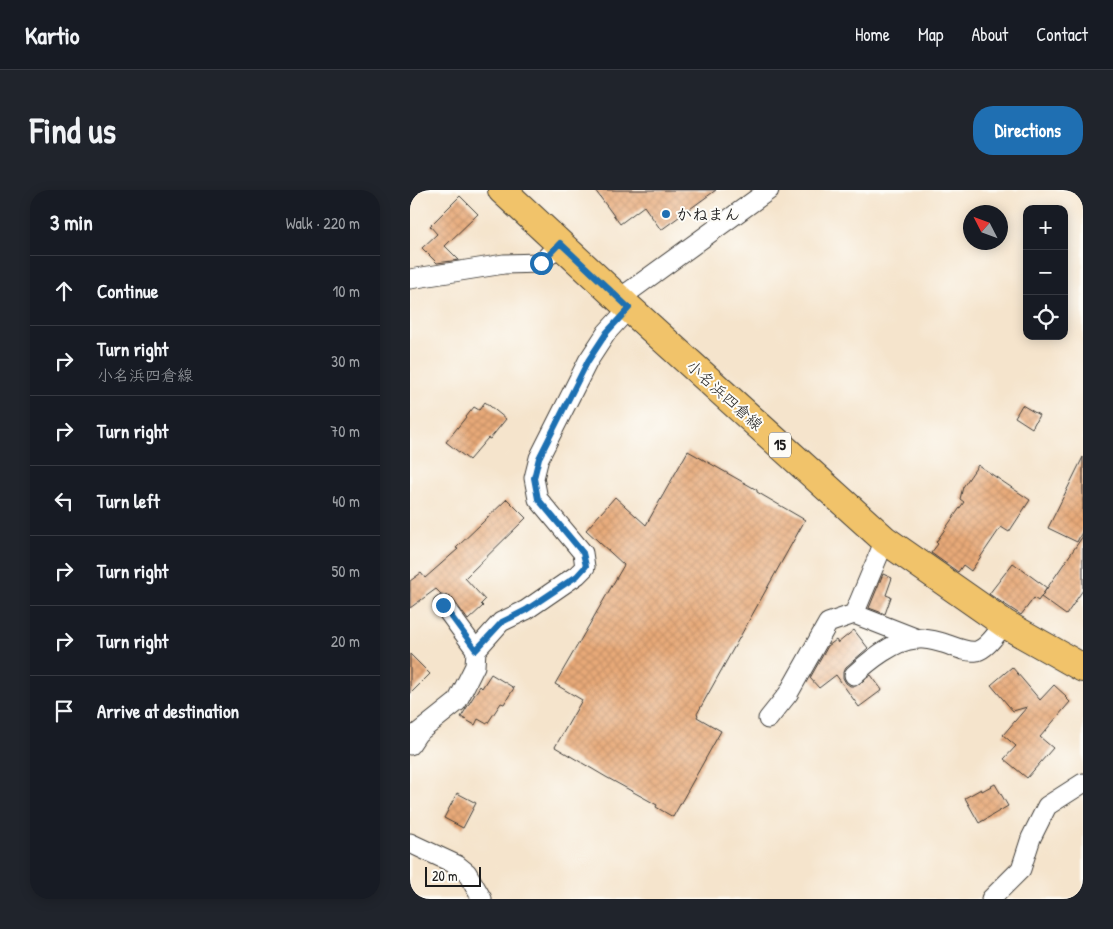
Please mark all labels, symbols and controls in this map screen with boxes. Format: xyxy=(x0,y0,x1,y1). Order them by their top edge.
text: Kartio xyxy=(25,19,80,51)
text: Home xyxy=(855,22,890,47)
text: Map xyxy=(918,22,943,47)
text: About xyxy=(971,22,1008,47)
text: Contact xyxy=(1036,22,1088,47)
button: Directions xyxy=(973,106,1083,155)
text: Find us xyxy=(30,107,116,154)
place label: かねまん xyxy=(676,203,740,225)
north arrow xyxy=(963,205,1008,250)
map controls xyxy=(1023,205,1068,340)
button: + xyxy=(1023,205,1068,250)
text: 3 min xyxy=(50,208,93,237)
marker: かねまん xyxy=(660,208,672,220)
text: Walk · 220 m xyxy=(286,212,360,234)
button: − xyxy=(1023,250,1068,295)
route start xyxy=(530,252,553,275)
icon: ahead xyxy=(50,277,78,305)
text: Continue xyxy=(97,278,158,304)
text: 10 m xyxy=(332,280,360,302)
button: locate xyxy=(1023,295,1068,340)
text: Turn right xyxy=(97,336,168,362)
icon: right xyxy=(50,347,78,375)
text: 30 m xyxy=(331,350,360,372)
street label: 小名浜四倉線 xyxy=(682,355,768,435)
text: 小名浜四倉線 xyxy=(97,364,193,386)
icon: right xyxy=(50,417,78,445)
text: Turn right xyxy=(97,418,168,444)
text: 70 m xyxy=(330,420,360,442)
road number: 15 xyxy=(769,432,791,458)
icon: left xyxy=(50,487,78,515)
text: Turn left xyxy=(97,488,160,514)
text: 40 m xyxy=(332,490,360,512)
icon: right xyxy=(50,557,78,585)
text: Turn right xyxy=(97,558,168,584)
text: 50 m xyxy=(332,560,360,582)
route end xyxy=(432,594,455,617)
icon: right xyxy=(50,627,78,655)
text: Turn right xyxy=(97,628,168,654)
text: 20 m xyxy=(331,630,360,652)
icon: arrive xyxy=(50,697,78,725)
text: Arrive at destination xyxy=(97,698,239,724)
scale bar xyxy=(425,864,481,887)
text: 20 m xyxy=(432,866,458,885)

